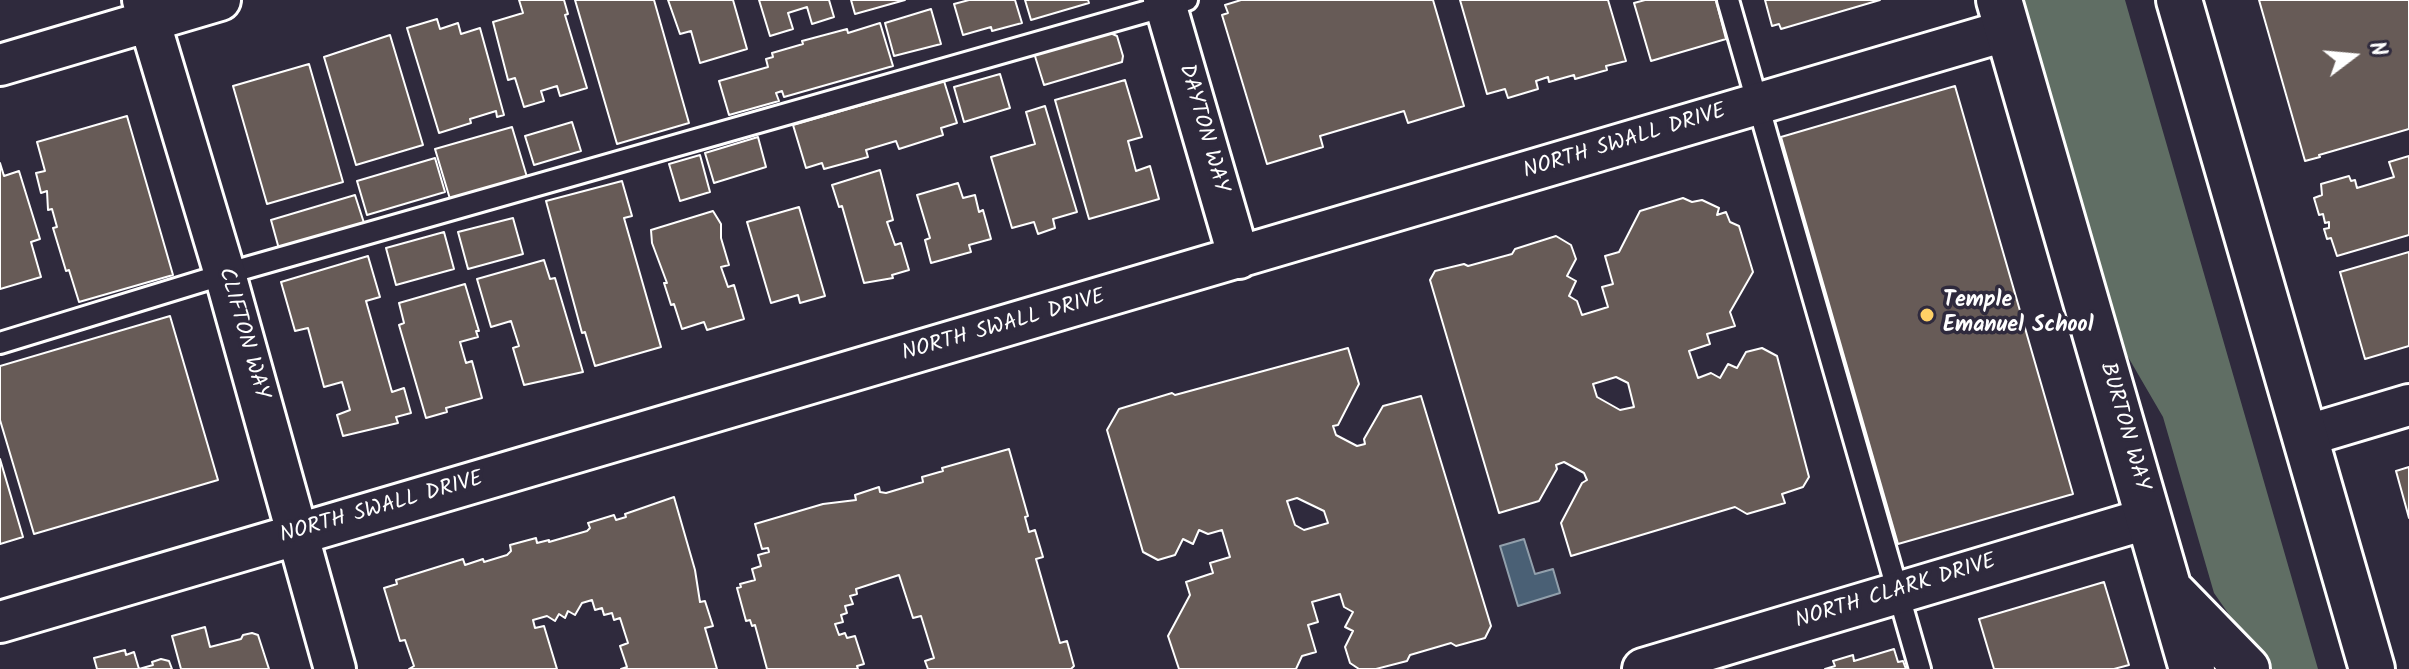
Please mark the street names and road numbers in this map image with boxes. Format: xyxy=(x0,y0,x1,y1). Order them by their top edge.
street label: DAYTON WAY xyxy=(1171,62,1233,196)
street label: NORTH SWALL DRIVE xyxy=(1521,100,1729,186)
street label: CLIFTON WAY xyxy=(211,265,273,403)
street label: NORTH SWALL DRIVE xyxy=(899,285,1109,369)
street label: BURTON WAY xyxy=(2092,360,2154,494)
street label: NORTH SWALL DRIVE xyxy=(277,467,487,551)
street label: NORTH CLARK DRIVE xyxy=(1793,550,1999,636)

